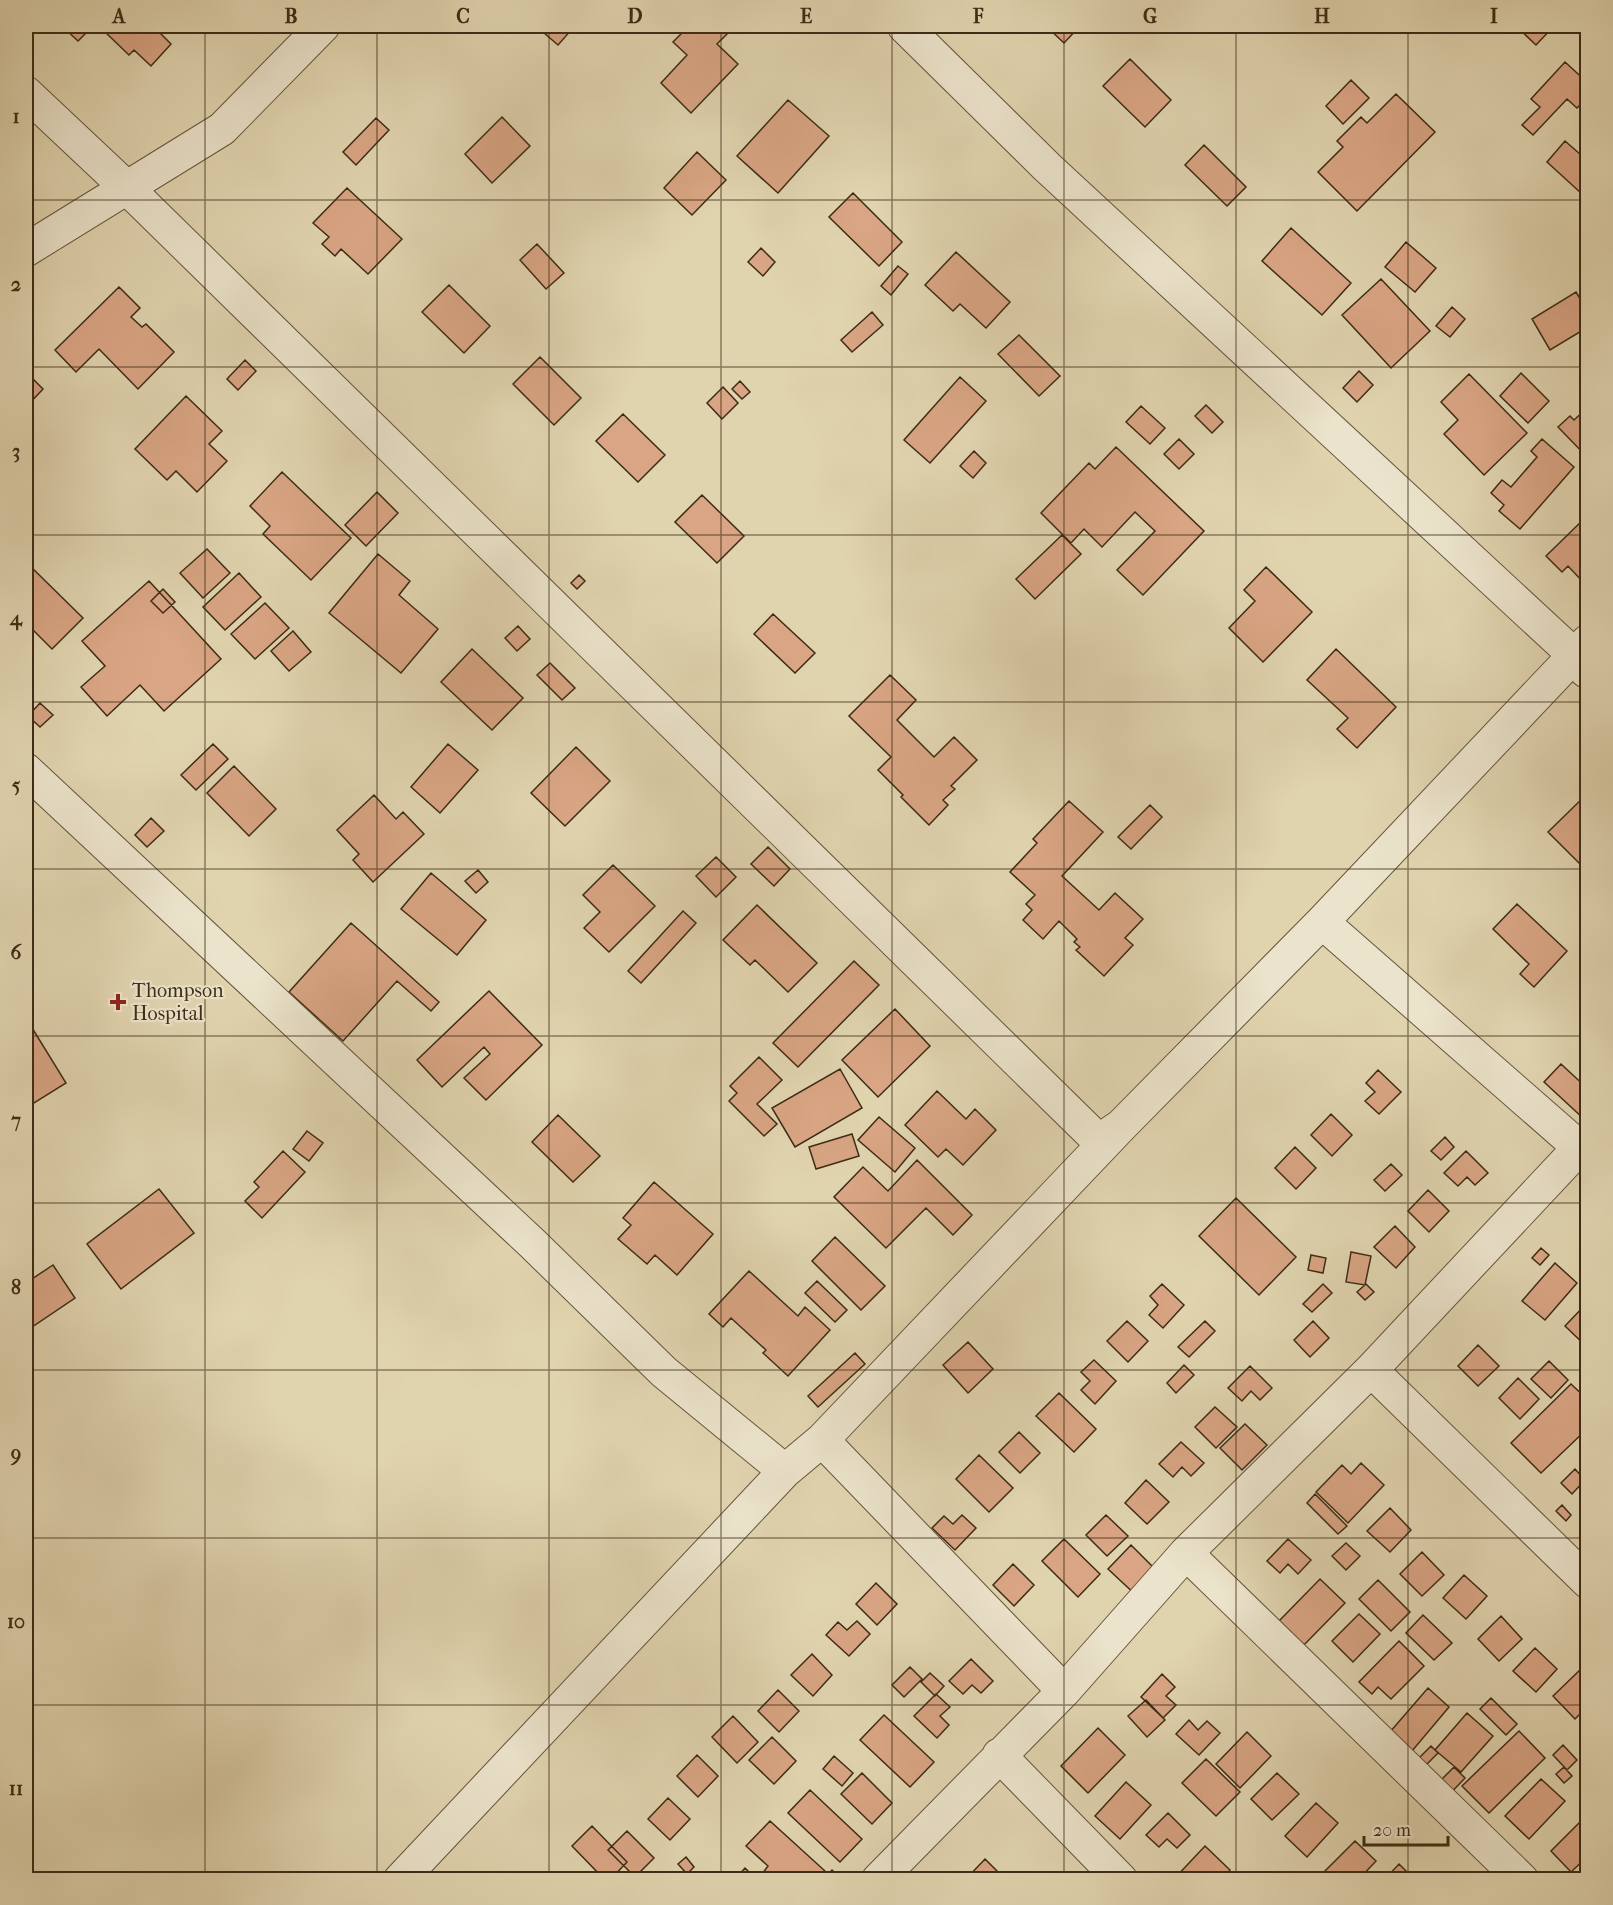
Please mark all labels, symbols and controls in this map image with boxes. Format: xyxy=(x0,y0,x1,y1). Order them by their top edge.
text: A xyxy=(111,5,127,28)
text: B xyxy=(284,5,298,28)
text: C xyxy=(456,5,470,28)
text: D xyxy=(627,5,643,28)
text: E xyxy=(800,5,812,28)
text: F xyxy=(972,5,984,28)
text: G xyxy=(1143,5,1157,28)
text: H xyxy=(1314,5,1330,28)
text: I xyxy=(1490,5,1498,28)
text: 1 xyxy=(12,105,20,128)
text: 2 xyxy=(11,273,21,296)
text: 3 xyxy=(12,440,20,463)
text: 4 xyxy=(9,607,23,631)
text: 5 xyxy=(12,774,21,797)
text: 6 xyxy=(11,941,23,964)
place label: Thompson Hospital xyxy=(132,979,224,1025)
marker: Thompson Hospital xyxy=(109,993,127,1011)
text: 7 xyxy=(10,1109,21,1132)
text: 8 xyxy=(11,1276,21,1299)
text: 9 xyxy=(10,1443,21,1466)
text: 10 xyxy=(7,1610,25,1633)
text: 11 xyxy=(9,1777,23,1800)
scale bar xyxy=(1364,1809,1448,1847)
text: 20 m xyxy=(1373,1820,1411,1841)

